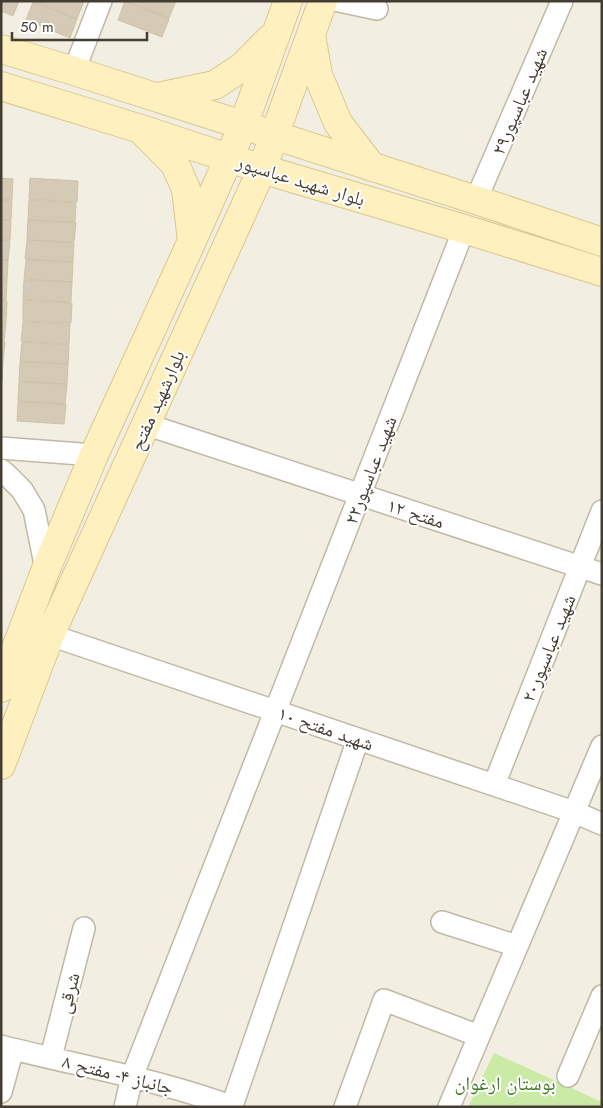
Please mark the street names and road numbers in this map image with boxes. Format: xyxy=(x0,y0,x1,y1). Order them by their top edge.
street label: شهید عباسپور۲۹ xyxy=(485,44,554,159)
street label: بلوار شهید عباسپور xyxy=(232,148,368,213)
street label: بلوارشهید مفتح xyxy=(123,346,192,455)
street label: شهید عباسپور۲۲ xyxy=(337,412,403,528)
street label: مفتح ۱۲ xyxy=(384,492,448,535)
street label: شهید عباسپور۲۰ xyxy=(515,590,582,706)
street label: شهید مفتح ۱۰ xyxy=(274,700,377,757)
street label: شرقی xyxy=(50,970,87,1016)
street label: جانباز ۴- مفتح ۸ xyxy=(60,1048,176,1101)

